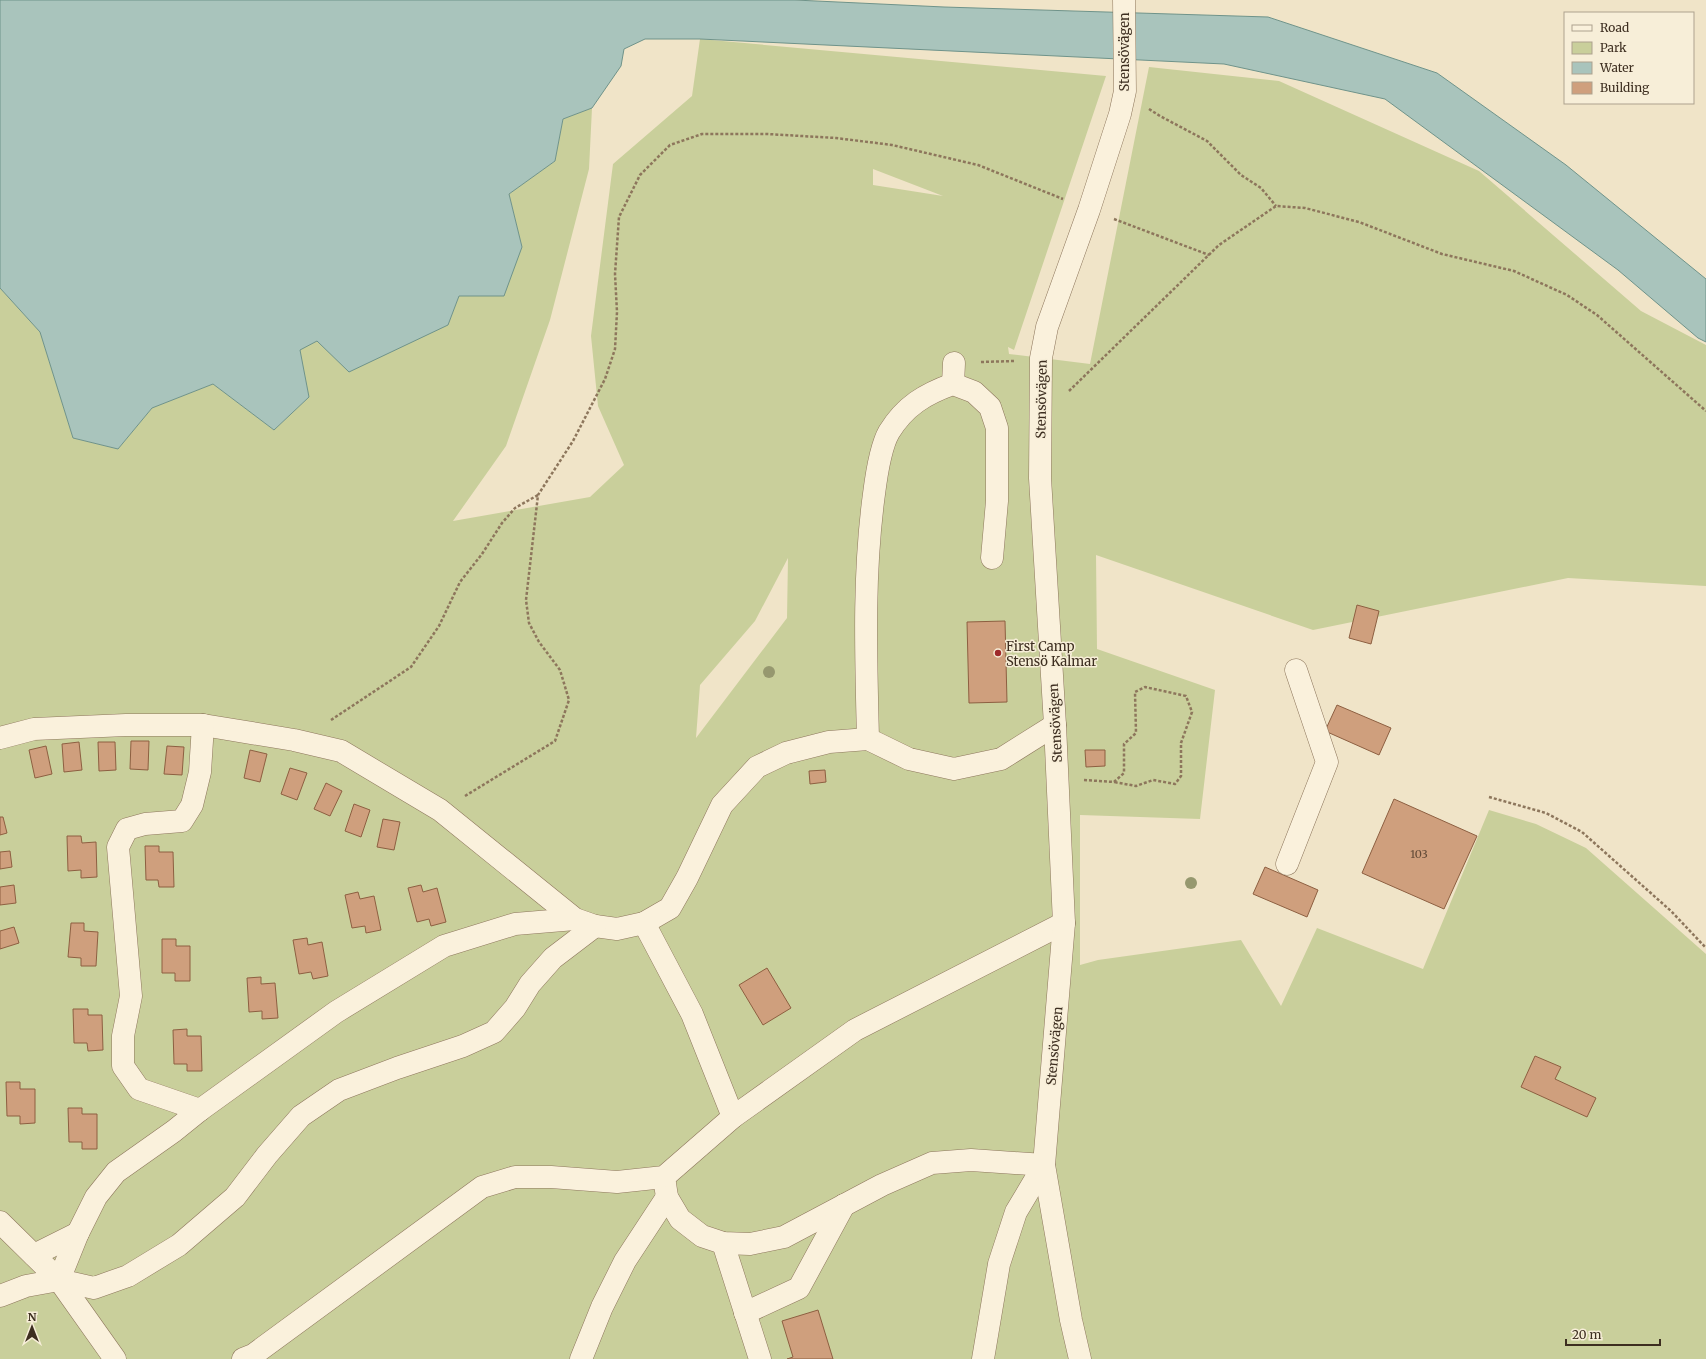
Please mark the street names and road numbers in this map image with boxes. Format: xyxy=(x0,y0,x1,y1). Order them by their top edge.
street label: Stensövägen xyxy=(1116,12,1133,92)
street label: Stensövägen xyxy=(1032,359,1051,439)
street label: Stensövägen xyxy=(1045,683,1066,763)
street label: Stensövägen xyxy=(1043,1005,1066,1086)

